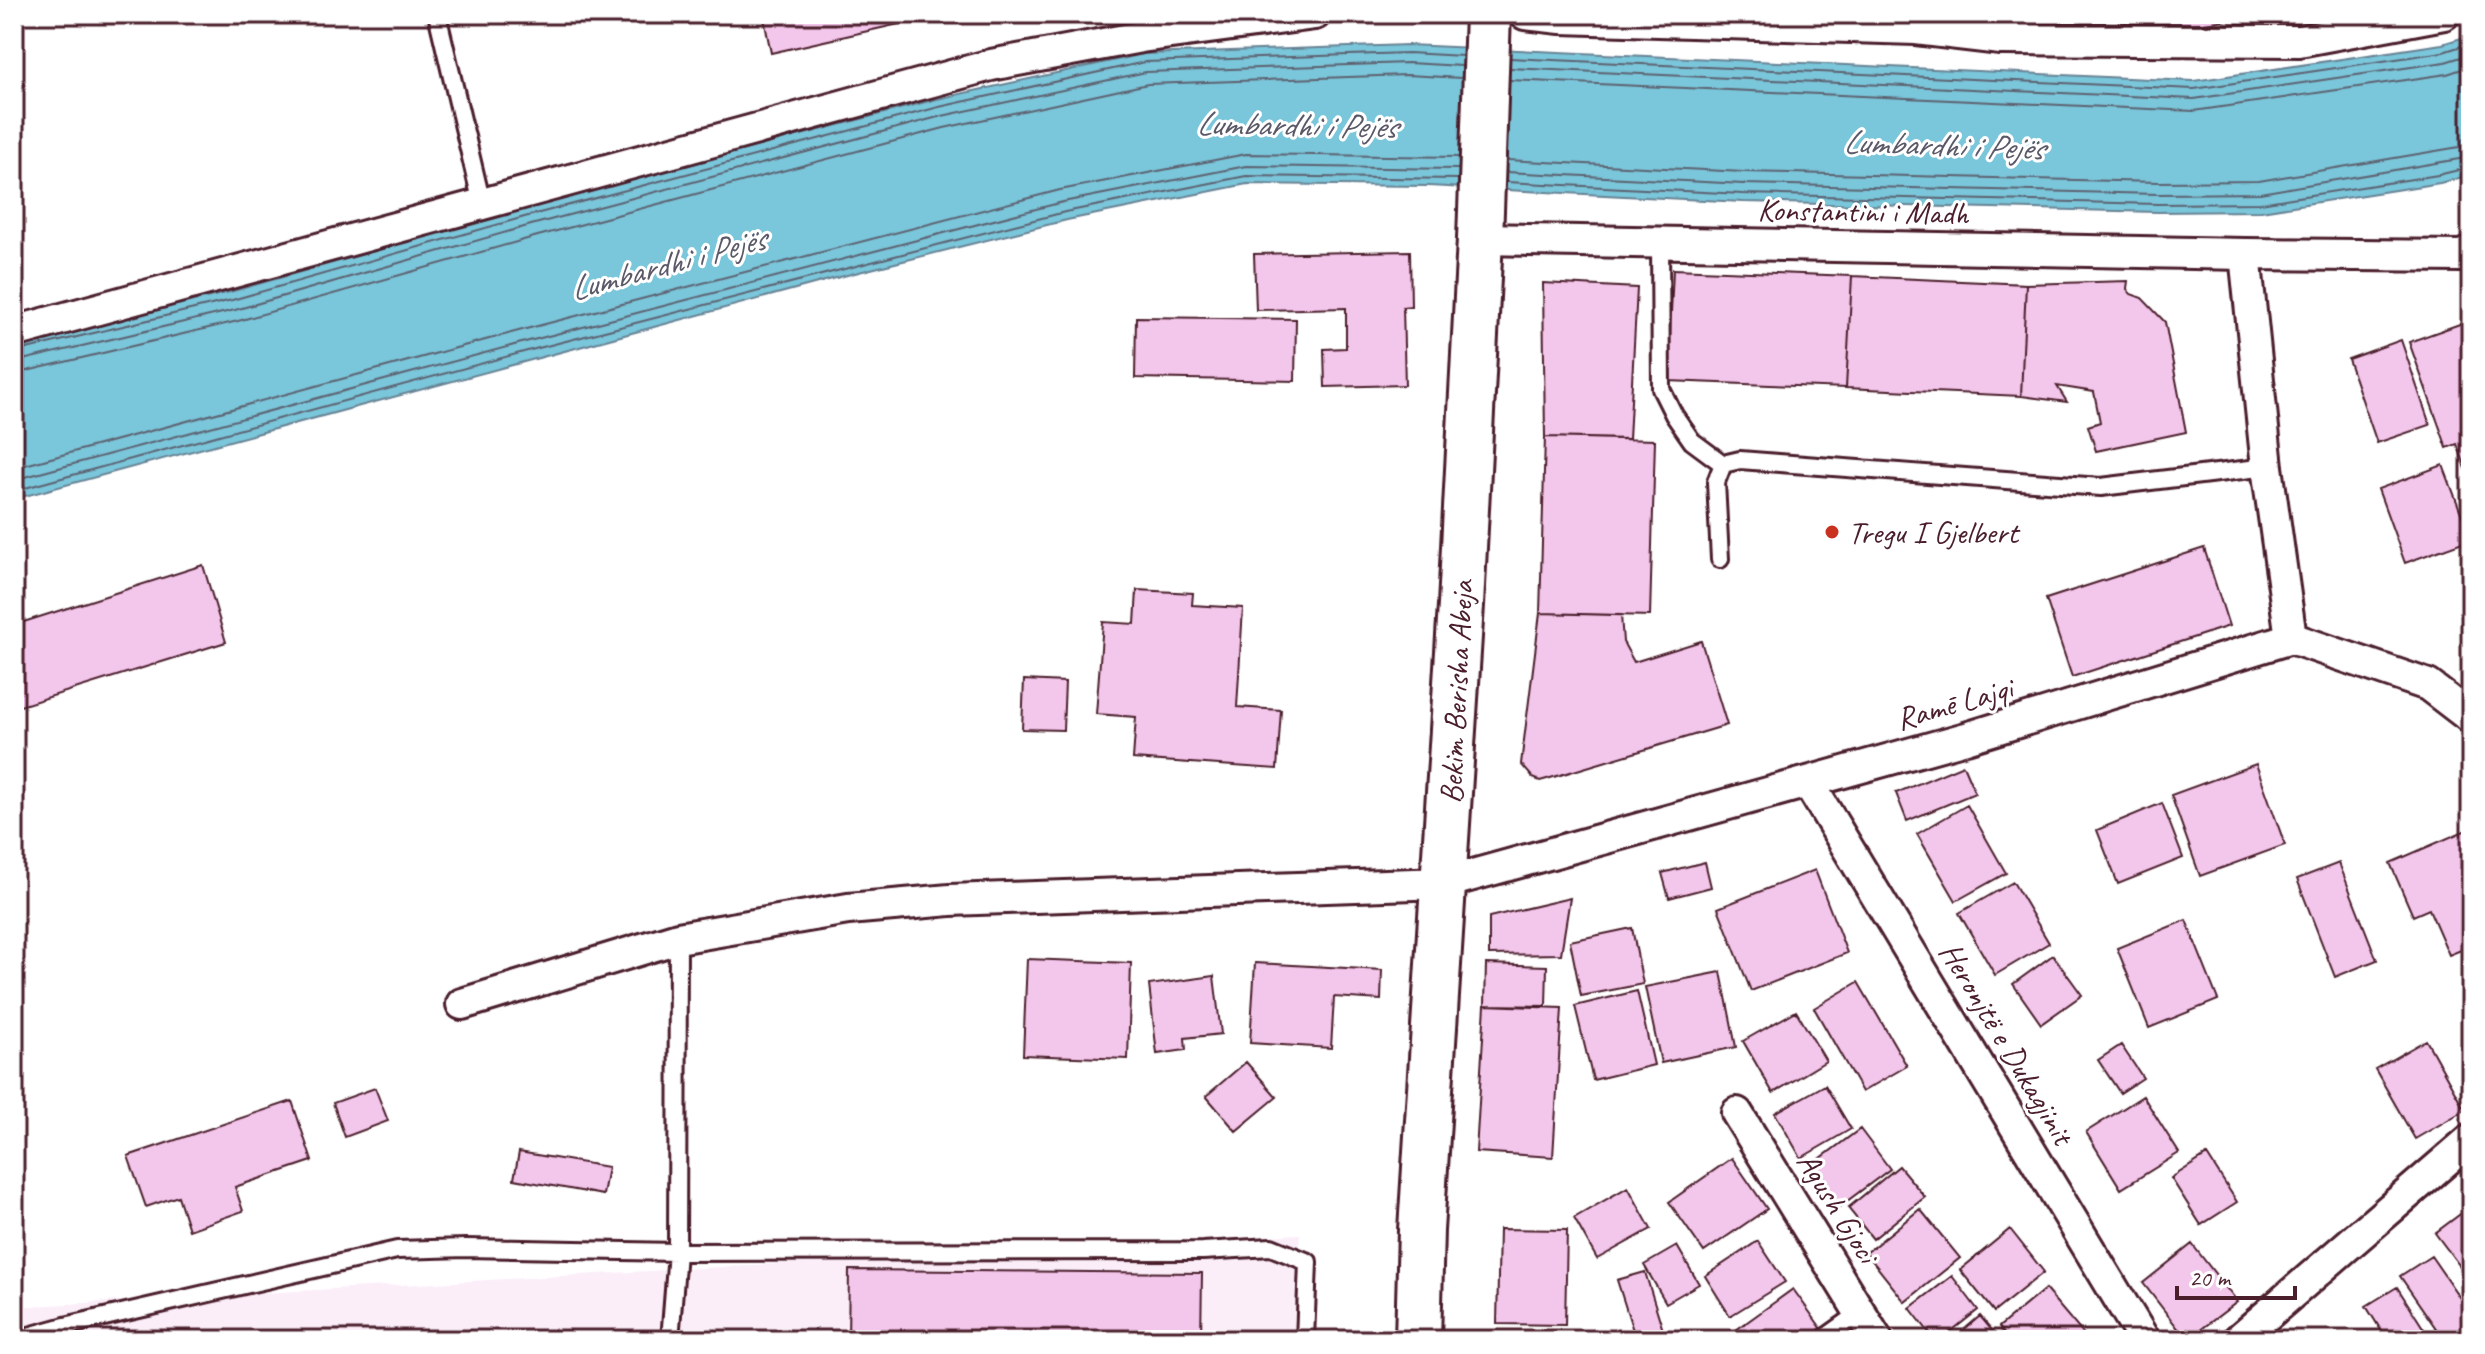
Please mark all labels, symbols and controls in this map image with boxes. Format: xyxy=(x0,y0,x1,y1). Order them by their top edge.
water label: Lumbardhi i Pejës xyxy=(1196,101,1403,148)
water label: Lumbardhi i Pejës xyxy=(1842,120,2050,170)
street label: Konstantini i Madh xyxy=(1757,189,1970,234)
water label: Lumbardhi i Pejës xyxy=(565,215,775,310)
place label: Tregu I Gjelbert xyxy=(1848,512,2021,553)
marker: Tregu I Gjelbert xyxy=(1823,523,1841,541)
street label: Bekim Berisha Abeja xyxy=(1430,577,1483,805)
street label: Ramē Lajqi xyxy=(1891,666,2021,740)
street label: Heronjtë e Dukagjinit xyxy=(1930,935,2085,1155)
street label: Agush Gjoci xyxy=(1787,1144,1890,1274)
scale bar xyxy=(2177,1250,2295,1300)
text: 20 m xyxy=(2189,1263,2232,1293)

